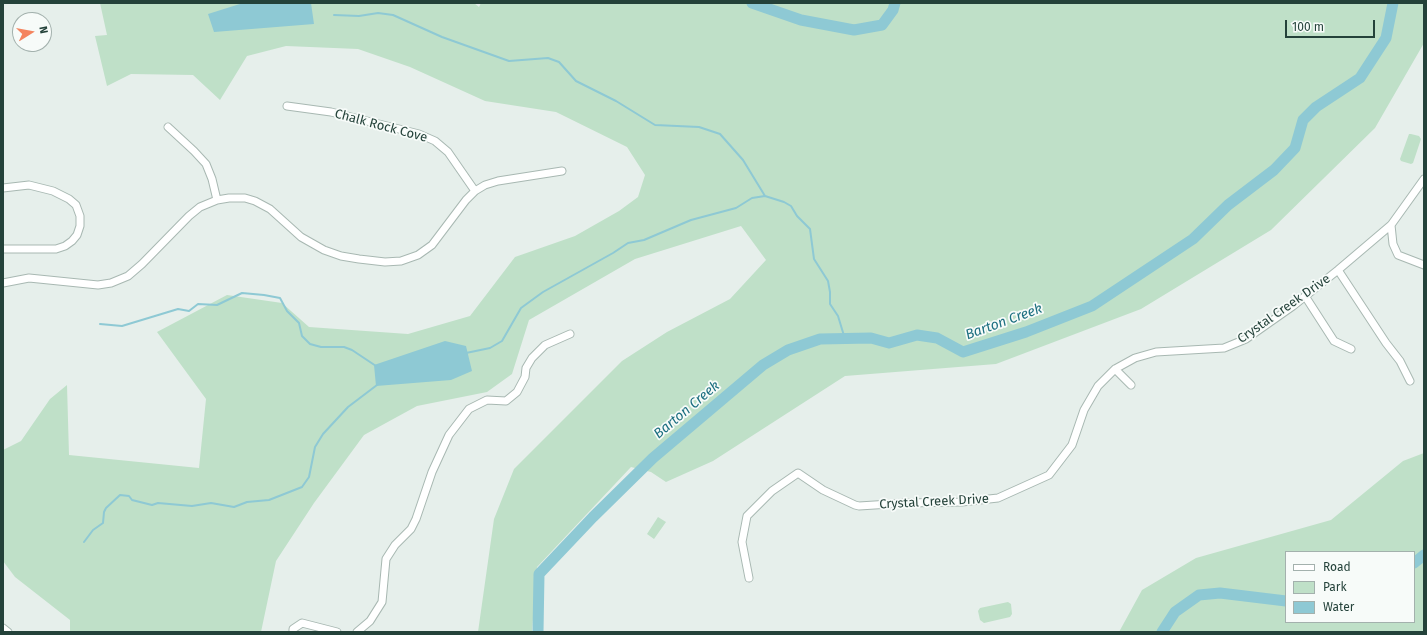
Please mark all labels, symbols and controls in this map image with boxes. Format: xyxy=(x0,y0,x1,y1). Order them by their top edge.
north arrow xyxy=(12,12,52,52)
scale bar xyxy=(1287,12,1377,38)
text: 100 m xyxy=(1292,20,1324,34)
text: N xyxy=(36,25,50,35)
street label: Chalk Rock Cove xyxy=(333,106,429,146)
street label: Crystal Creek Drive xyxy=(1235,271,1333,347)
water label: Barton Creek xyxy=(963,300,1045,344)
water label: Barton Creek xyxy=(651,378,723,442)
street label: Crystal Creek Drive xyxy=(879,491,989,513)
legend xyxy=(1285,551,1415,623)
text: Road xyxy=(1323,560,1351,574)
text: Park xyxy=(1323,580,1347,594)
text: Water xyxy=(1323,600,1354,614)

